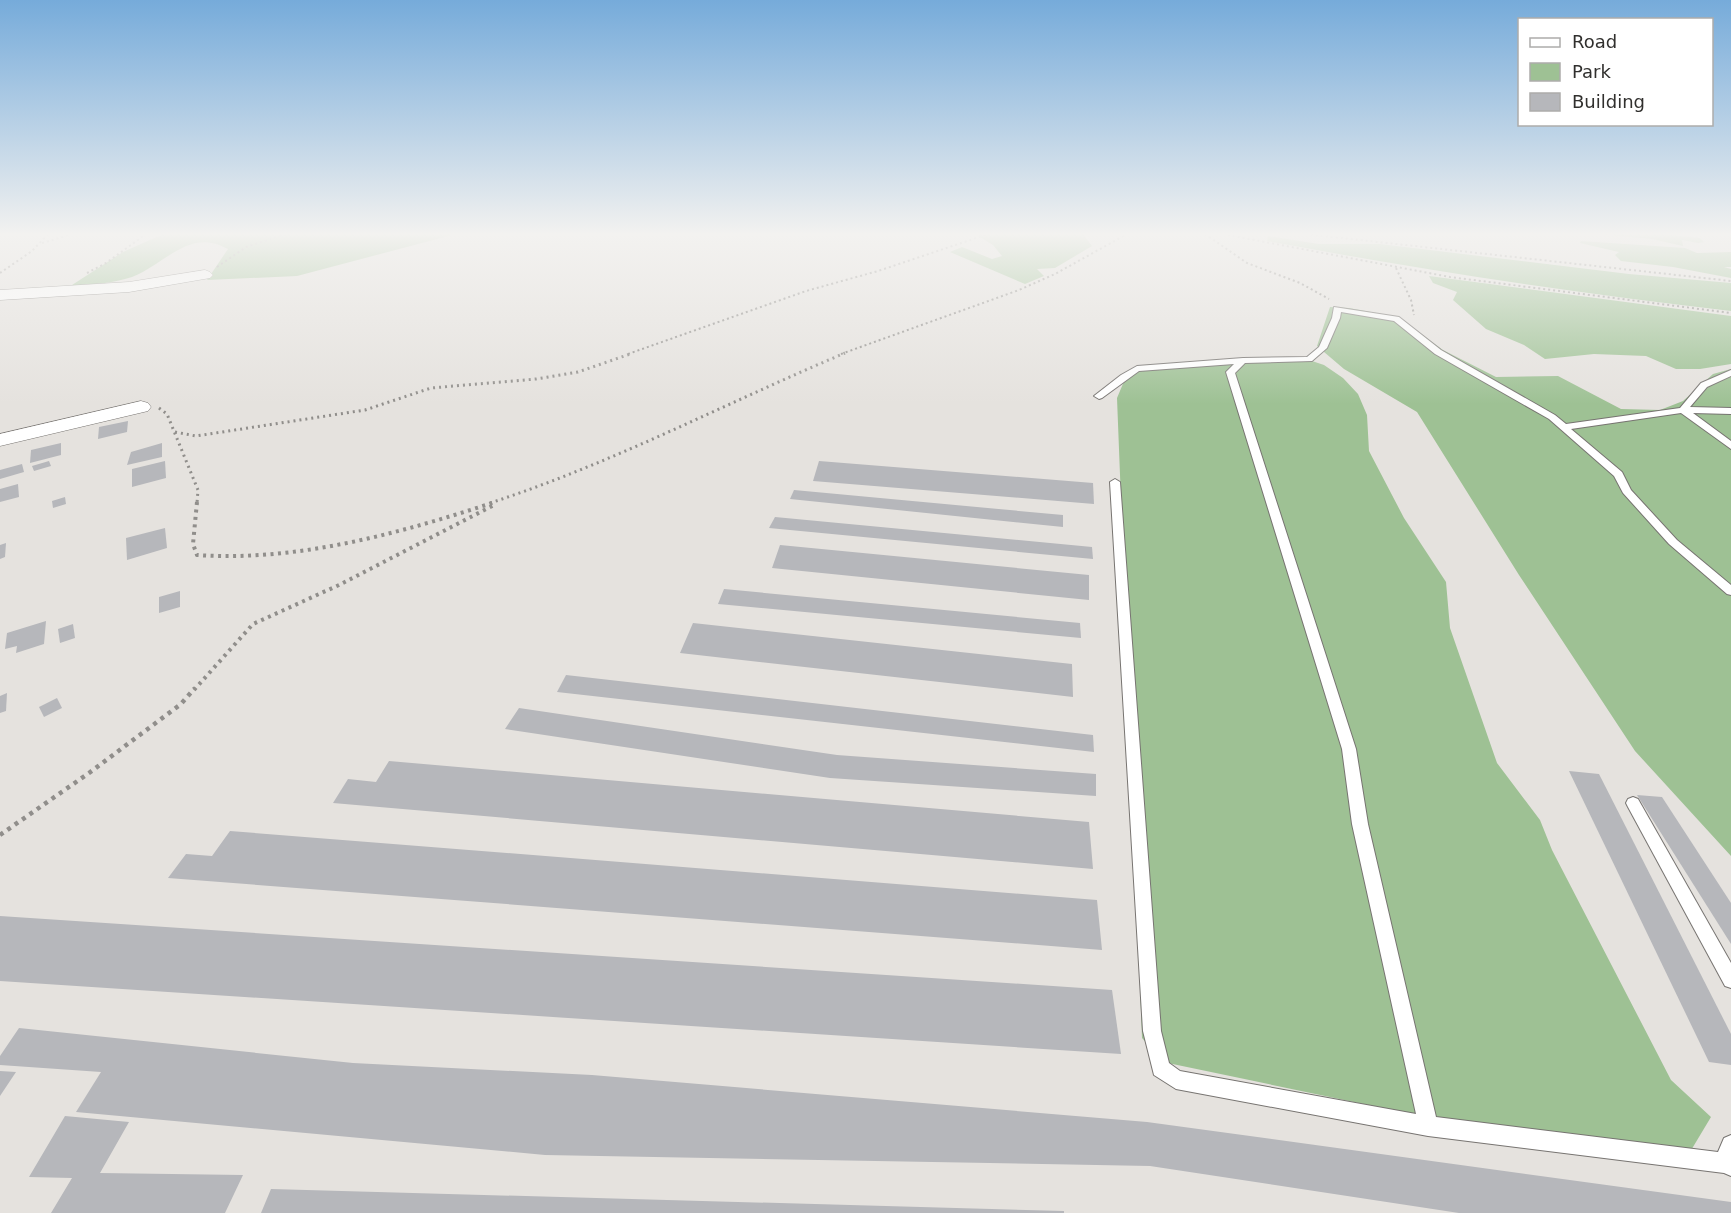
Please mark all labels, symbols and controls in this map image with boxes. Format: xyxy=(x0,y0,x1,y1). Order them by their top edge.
legend xyxy=(1518,18,1713,126)
text: Road xyxy=(1572,31,1617,52)
text: Park xyxy=(1572,61,1611,82)
text: Building xyxy=(1572,91,1645,112)

